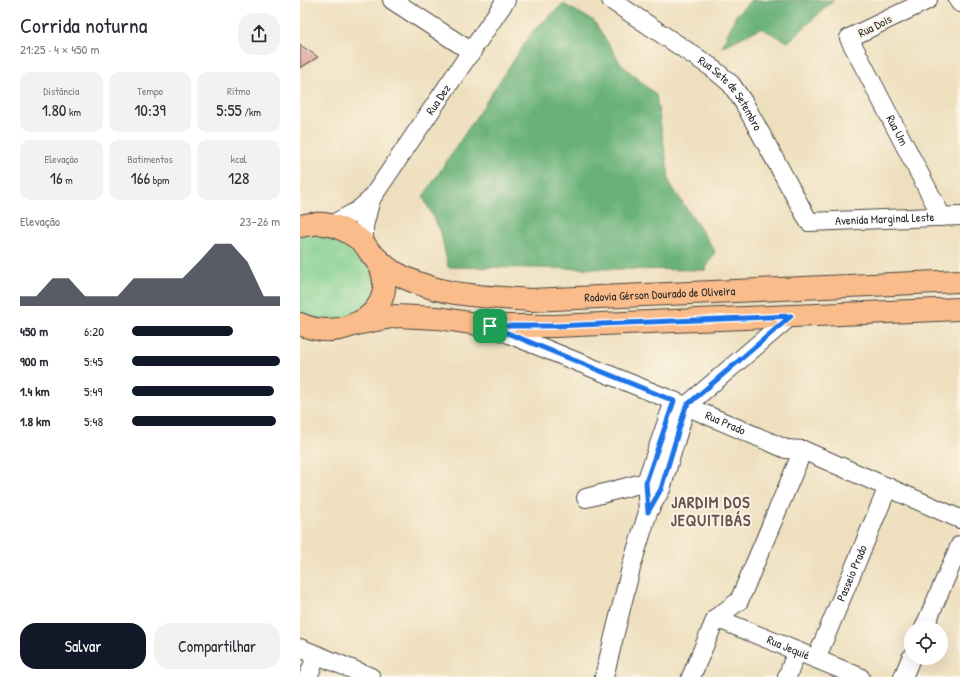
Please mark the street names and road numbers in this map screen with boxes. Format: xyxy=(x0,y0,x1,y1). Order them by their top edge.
street label: Rua Dois xyxy=(855,10,895,41)
street label: Rua Sete de Setembro xyxy=(695,52,766,134)
street label: Rua Dez xyxy=(422,81,454,118)
street label: Rua Um xyxy=(883,112,913,149)
street label: Avenida Marginal Leste xyxy=(835,208,935,229)
street label: Rodovia Gérson Dourado de Oliveira xyxy=(584,282,736,306)
street label: Rua Prado xyxy=(703,406,748,439)
street label: Passeio Prado xyxy=(832,542,871,604)
street label: Rua Jequié xyxy=(764,631,813,664)

